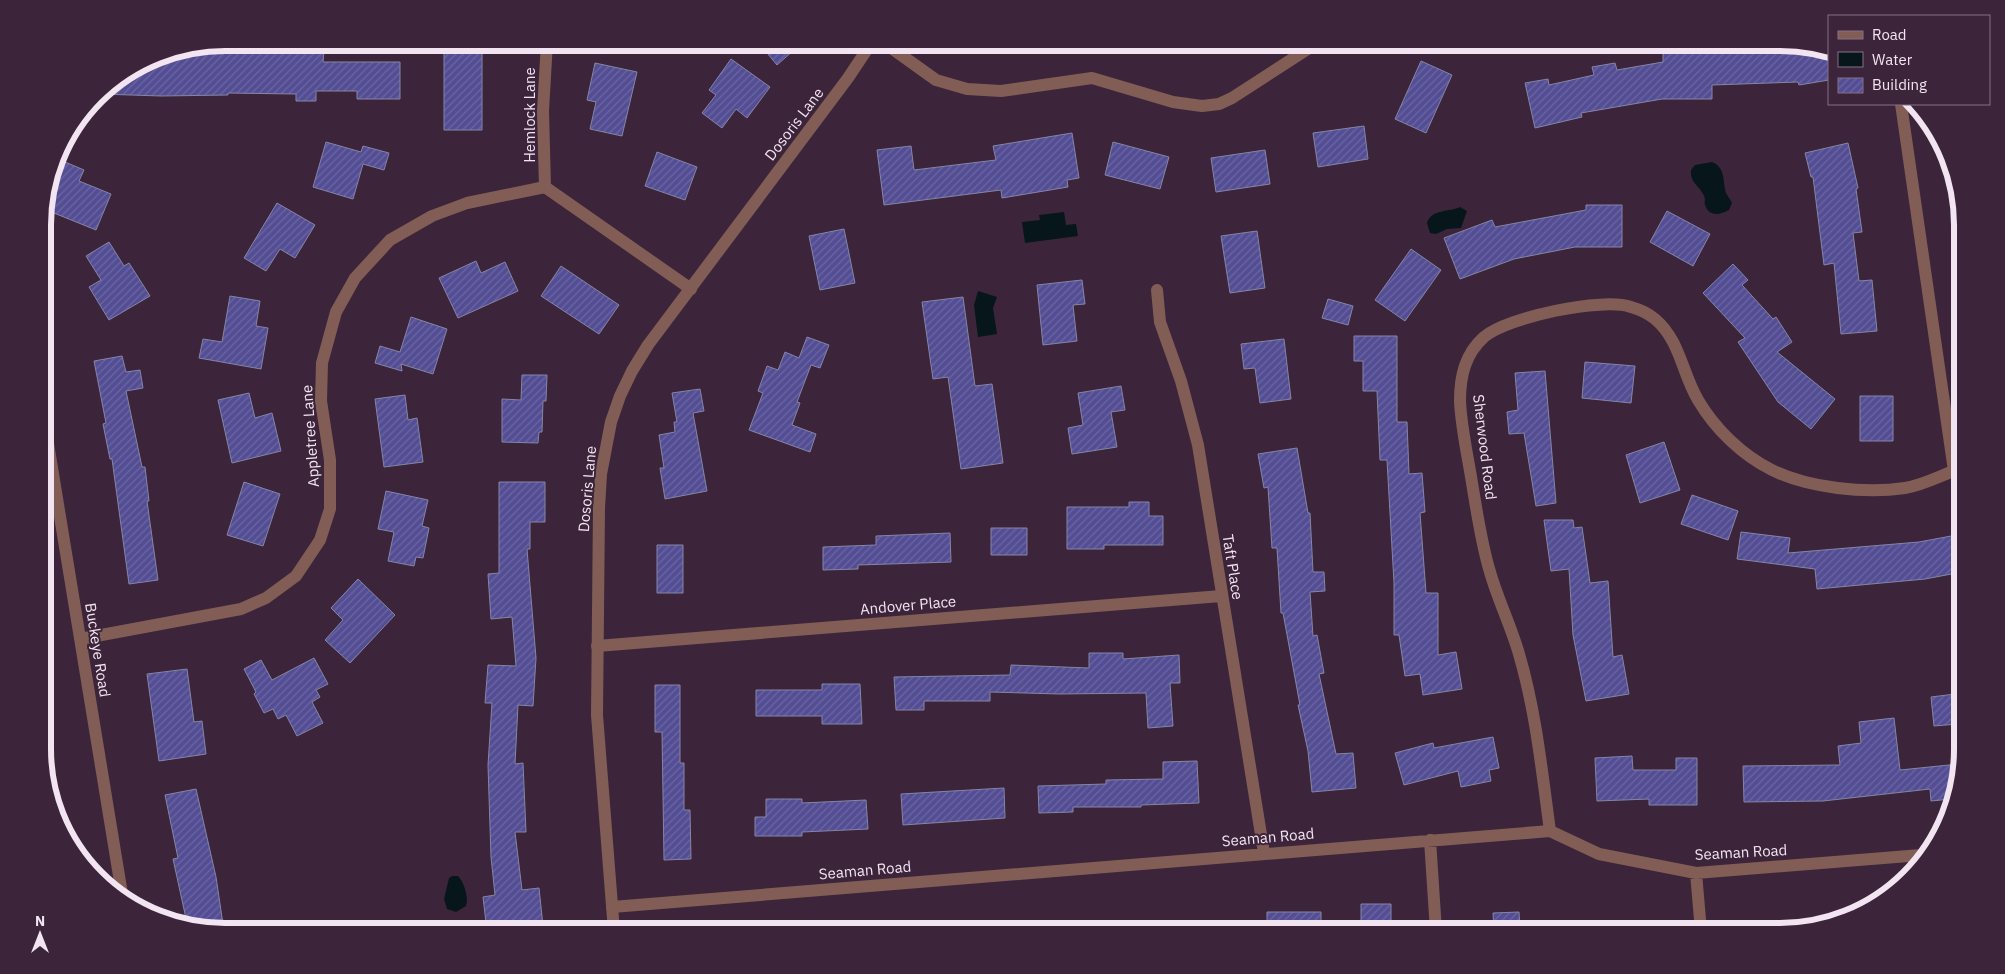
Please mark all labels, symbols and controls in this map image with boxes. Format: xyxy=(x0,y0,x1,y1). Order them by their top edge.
legend xyxy=(1828,15,1990,105)
text: Road xyxy=(1872,25,1907,44)
text: Water xyxy=(1872,50,1913,69)
street label: Hemlock Lane xyxy=(520,67,539,163)
text: Building xyxy=(1872,75,1927,94)
street label: Dosoris Lane xyxy=(760,84,828,164)
street label: Appletree Lane xyxy=(297,384,323,488)
street label: Sherwood Road xyxy=(1469,393,1501,501)
street label: Dosoris Lane xyxy=(574,445,600,533)
street label: Taft Place xyxy=(1218,533,1248,601)
street label: Andover Place xyxy=(859,591,957,619)
street label: Buckeye Road xyxy=(81,601,115,699)
street label: Seaman Road xyxy=(1221,823,1315,851)
street label: Seaman Road xyxy=(1694,840,1788,864)
street label: Seaman Road xyxy=(818,856,912,884)
north arrow xyxy=(15,909,65,959)
text: N xyxy=(35,912,45,930)

